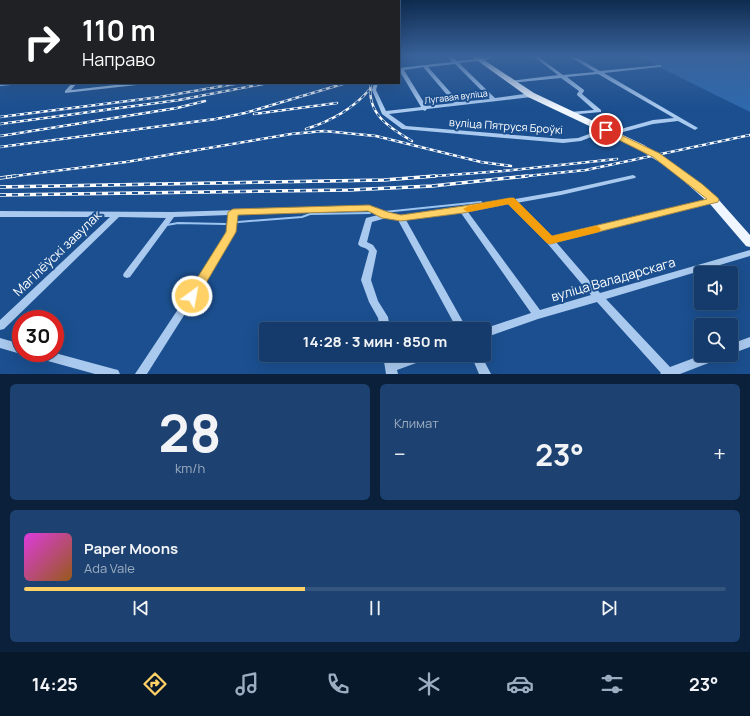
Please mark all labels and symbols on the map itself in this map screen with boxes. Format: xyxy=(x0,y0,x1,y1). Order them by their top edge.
street label: Лугавая вуліца xyxy=(423,86,488,107)
pin xyxy=(589,113,623,147)
street label: вуліца Пятруся Броўкі xyxy=(449,114,564,137)
street label: Магілёўскі завулак xyxy=(9,206,106,300)
street label: вуліца Валадарскага xyxy=(549,253,677,305)
position arrow xyxy=(171,275,213,317)
speed limit sign: 30 xyxy=(12,310,64,362)

